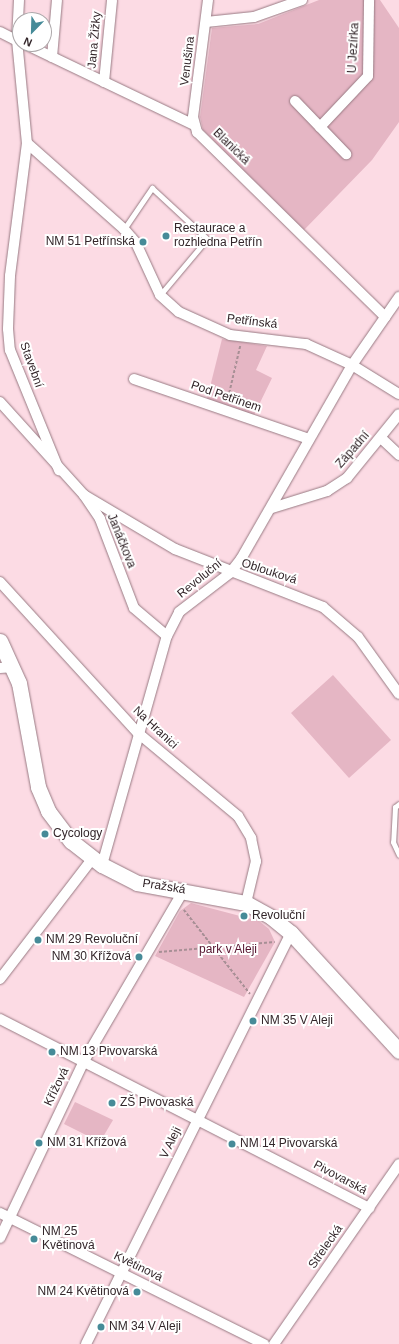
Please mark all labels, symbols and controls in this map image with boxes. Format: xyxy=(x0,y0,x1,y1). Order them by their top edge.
street label: Jana Žižky xyxy=(85,11,105,69)
north arrow xyxy=(12,12,52,52)
street label: U Jezírka xyxy=(345,22,363,74)
text: N xyxy=(22,35,34,49)
street label: Venušina xyxy=(178,36,198,86)
street label: Blanická xyxy=(210,126,252,168)
place label: Restaurace a rozhledna Petřín xyxy=(174,222,262,250)
marker: Restaurace a rozhledna Petřín xyxy=(161,231,171,241)
place label: NM 51 Petřínská xyxy=(46,235,135,249)
marker: NM 51 Petřínská xyxy=(138,237,148,247)
street label: Petřínská xyxy=(226,312,278,332)
street label: Stavební xyxy=(16,340,46,390)
street label: Pod Petřínem xyxy=(189,378,263,416)
street label: Západní xyxy=(333,429,373,471)
street label: Janáčkova xyxy=(104,512,138,570)
street label: Oblouková xyxy=(239,556,299,588)
street label: Revoluční xyxy=(175,557,225,601)
street label: Na Hranici xyxy=(130,704,180,752)
place label: Cycology xyxy=(53,827,102,841)
marker: Cycology xyxy=(40,829,50,839)
street label: Pražská xyxy=(141,876,187,898)
place label: Revoluční xyxy=(252,909,305,923)
marker: Revoluční xyxy=(239,911,249,921)
place label: NM 29 Revoluční xyxy=(46,933,138,947)
marker: NM 29 Revoluční xyxy=(33,935,43,945)
park label: park v Aleji xyxy=(199,943,257,957)
place label: NM 30 Křížová xyxy=(52,950,131,964)
marker: NM 30 Křížová xyxy=(134,952,144,962)
place label: NM 35 V Aleji xyxy=(261,1014,334,1028)
marker: NM 35 V Aleji xyxy=(248,1016,258,1026)
place label: NM 13 Pivovarská xyxy=(60,1045,157,1059)
marker: NM 13 Pivovarská xyxy=(47,1047,57,1057)
street label: Křížová xyxy=(42,1066,72,1108)
place label: ZŠ Pivovaská xyxy=(120,1096,193,1110)
marker: ZŠ Pivovaská xyxy=(107,1098,117,1108)
street label: V Aleji xyxy=(157,1125,185,1161)
place label: NM 31 Křížová xyxy=(47,1136,126,1150)
place label: NM 14 Pivovarská xyxy=(240,1137,337,1151)
marker: NM 31 Křížová xyxy=(34,1138,44,1148)
marker: NM 14 Pivovarská xyxy=(227,1139,237,1149)
street label: Pivovarská xyxy=(311,1158,369,1198)
street label: Střelecká xyxy=(306,1222,346,1272)
place label: NM 25 Květinová xyxy=(42,1225,95,1253)
marker: NM 25 Květinová xyxy=(29,1234,39,1244)
street label: Květinová xyxy=(111,1249,165,1285)
place label: NM 24 Květinová xyxy=(38,1285,129,1299)
marker: NM 24 Květinová xyxy=(132,1287,142,1297)
place label: NM 34 V Aleji xyxy=(109,1320,182,1334)
marker: NM 34 V Aleji xyxy=(96,1322,106,1332)

